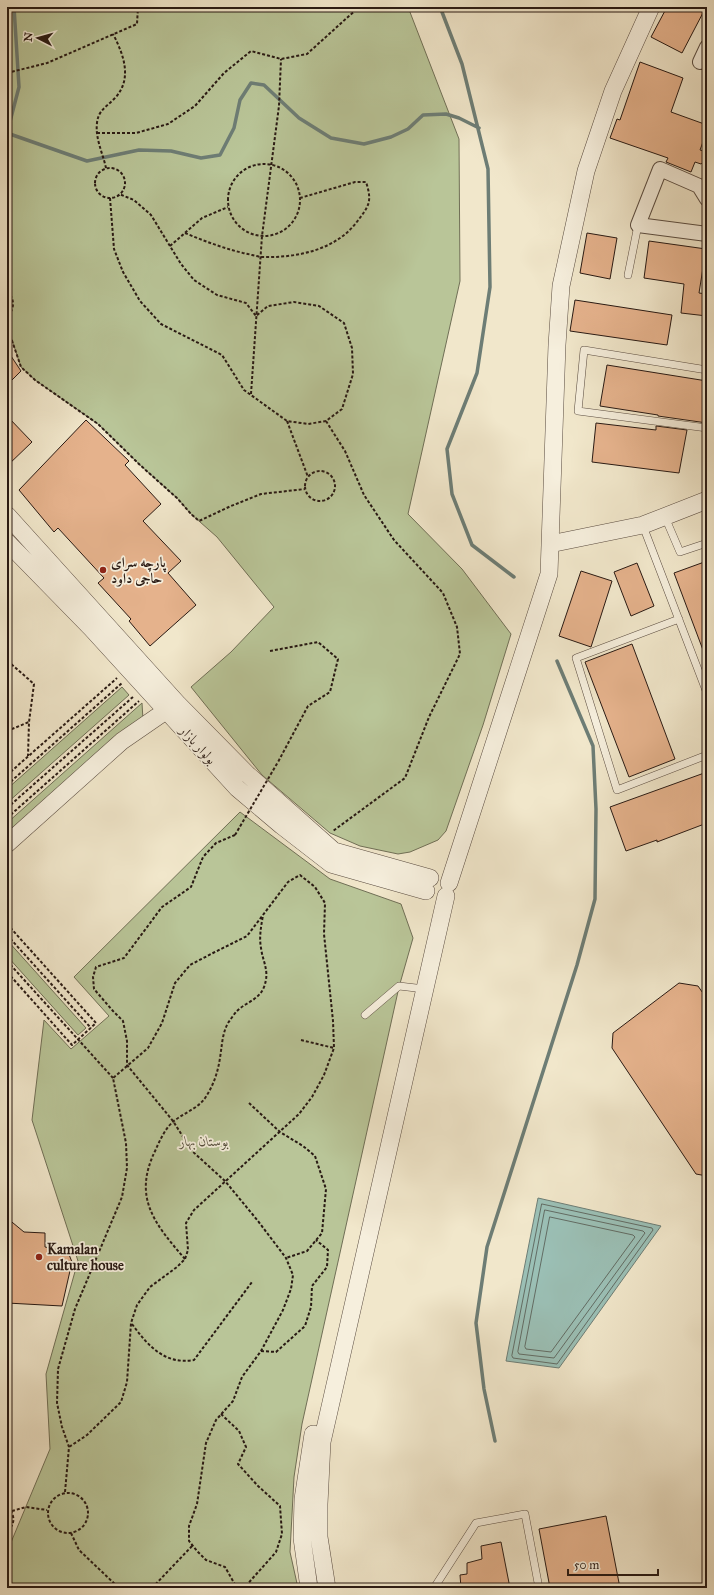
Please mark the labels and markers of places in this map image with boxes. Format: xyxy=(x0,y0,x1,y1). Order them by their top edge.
place label: پارچه سرای حاجی داود xyxy=(111,554,167,587)
marker: پارچه سرای حاجی داود xyxy=(98,565,108,575)
place label: Kamalan culture house xyxy=(47,1241,124,1274)
marker: Kamalan culture house xyxy=(34,1252,44,1262)

